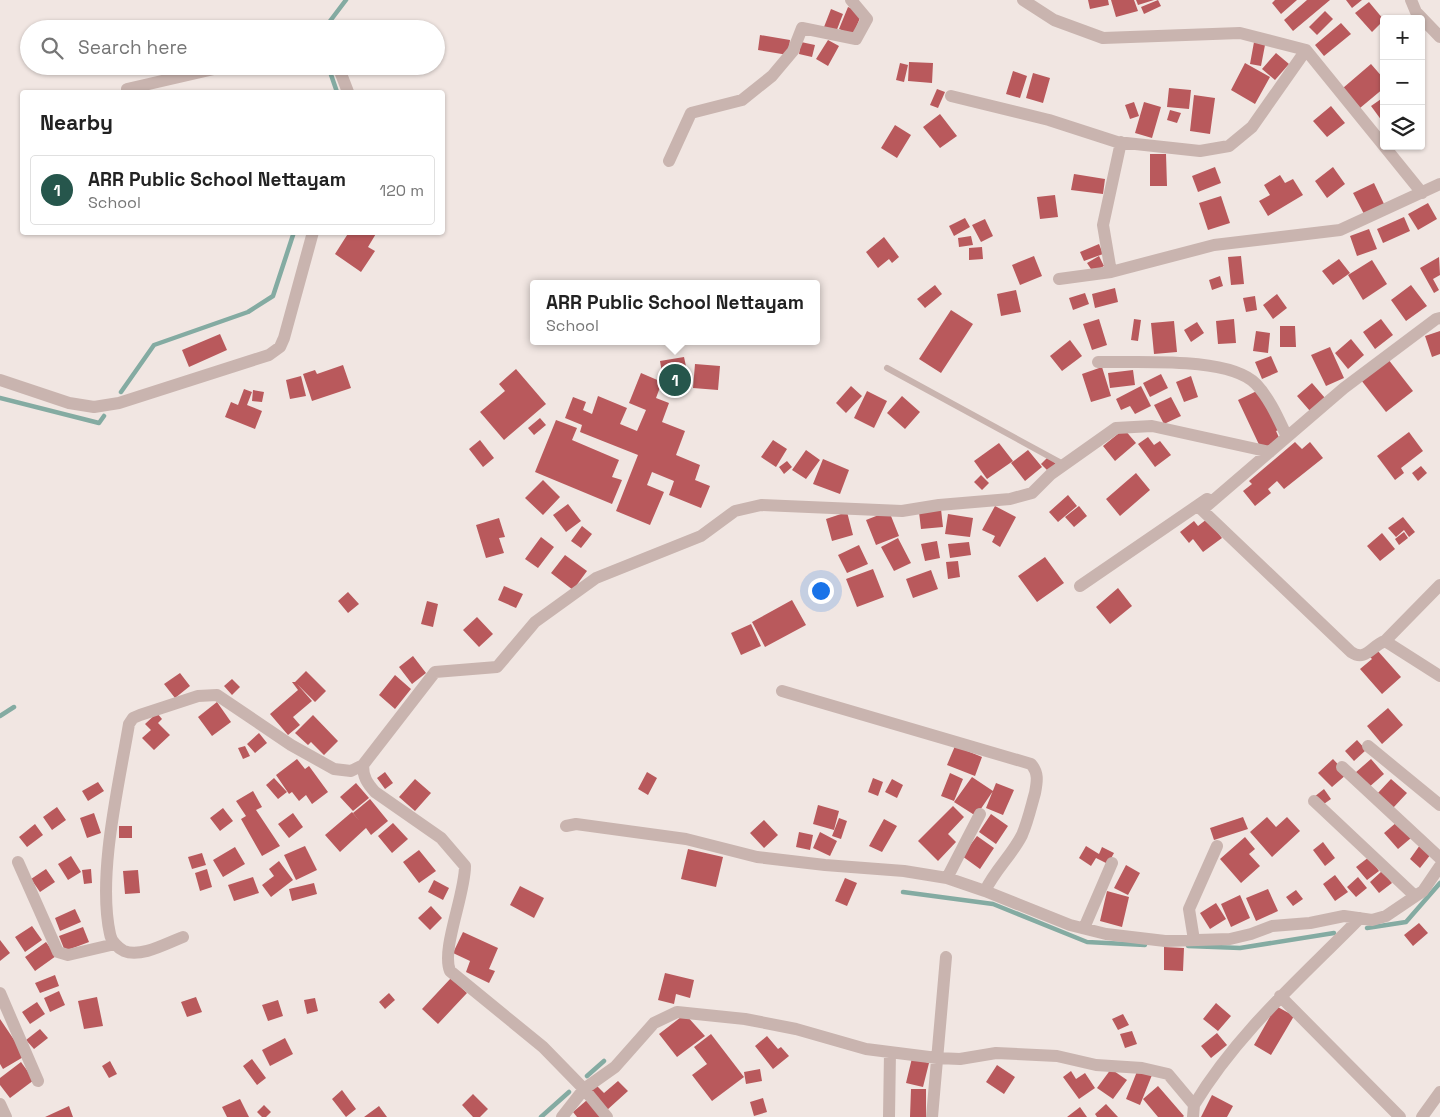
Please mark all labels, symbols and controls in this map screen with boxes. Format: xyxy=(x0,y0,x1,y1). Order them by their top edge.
map controls xyxy=(1380,15,1425,150)
button: + xyxy=(1380,15,1425,60)
search box xyxy=(20,20,445,75)
icon: search xyxy=(38,34,66,62)
text: Search here xyxy=(78,35,188,60)
button: − xyxy=(1380,60,1425,105)
button: layers xyxy=(1380,105,1425,150)
text: Nearby xyxy=(40,109,113,136)
text: ARR Public School Nettayam xyxy=(88,167,346,192)
text: 1 xyxy=(53,180,61,201)
text: 120 m xyxy=(380,180,424,201)
text: School xyxy=(88,192,141,213)
popup xyxy=(530,280,820,345)
text: ARR Public School Nettayam xyxy=(546,290,804,315)
text: School xyxy=(546,315,599,336)
pin: 1 xyxy=(659,361,691,399)
your location xyxy=(808,578,834,604)

